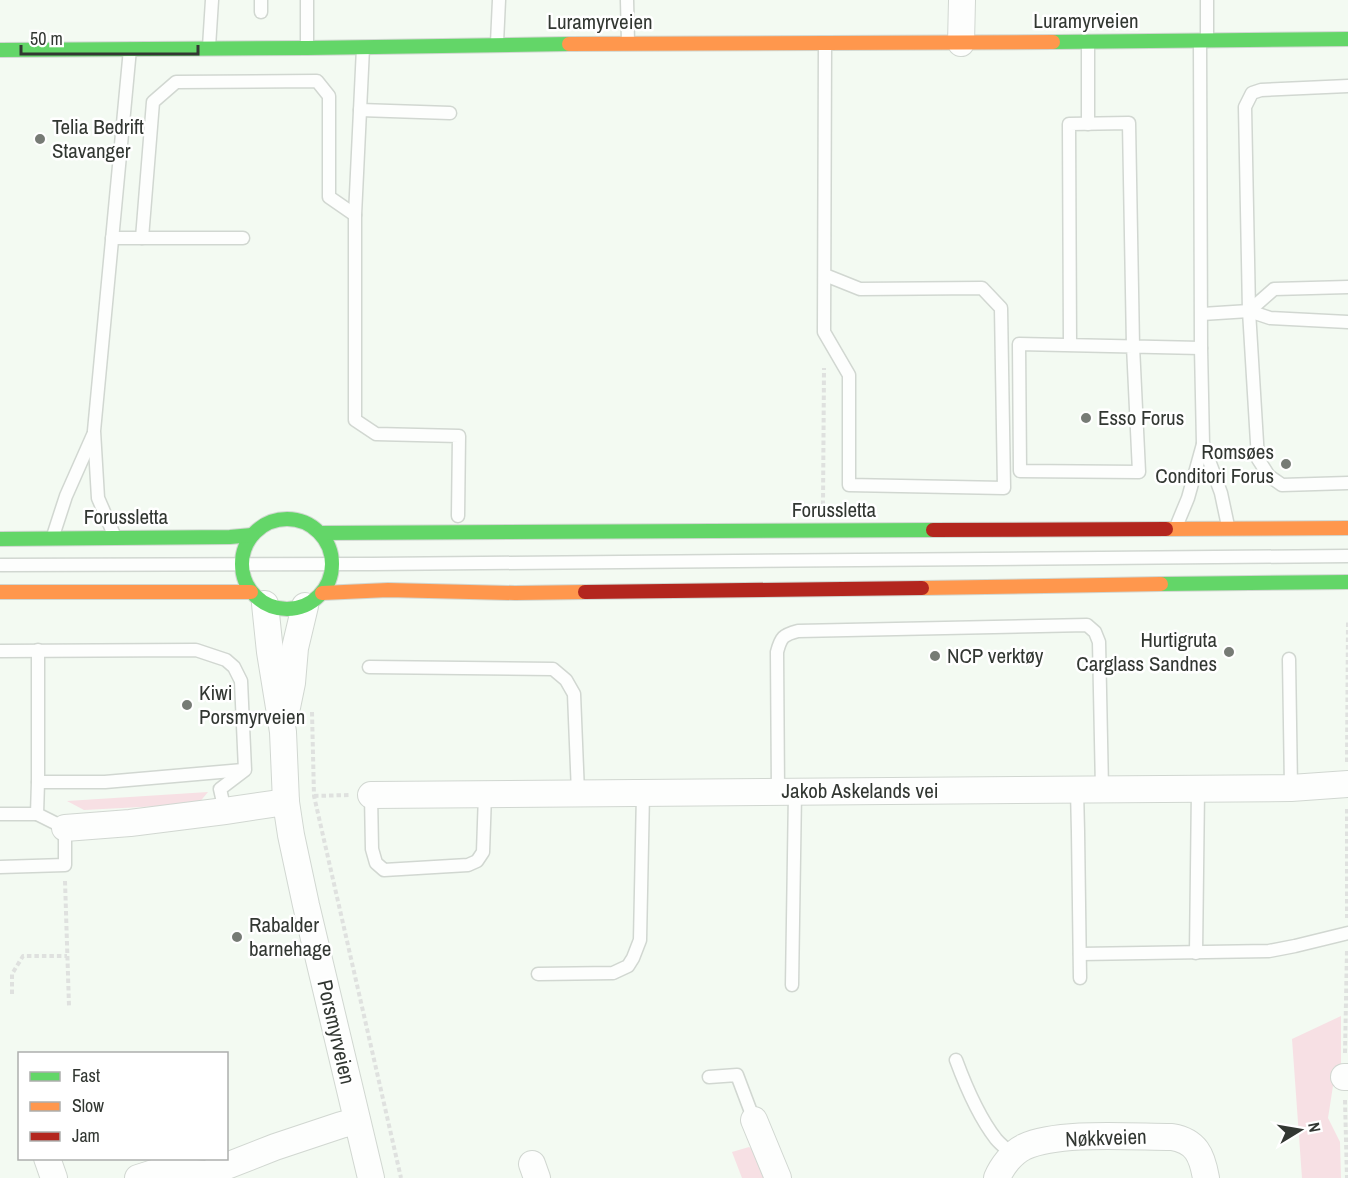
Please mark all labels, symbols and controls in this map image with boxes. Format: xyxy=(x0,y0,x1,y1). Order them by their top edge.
street label: Luramyrveien xyxy=(1033,6,1139,35)
street label: Luramyrveien xyxy=(547,7,653,36)
scale bar xyxy=(21,18,198,56)
text: 50 m xyxy=(30,26,63,51)
place label: Telia Bedrift Stavanger xyxy=(52,112,144,165)
marker: Telia Bedrift Stavanger xyxy=(33,132,47,146)
place label: Esso Forus xyxy=(1098,403,1184,432)
marker: Esso Forus xyxy=(1079,411,1093,425)
place label: Romsøes Conditori Forus xyxy=(1155,437,1274,490)
marker: Romsøes Conditori Forus xyxy=(1279,457,1293,471)
street label: Forussletta xyxy=(792,495,877,524)
street label: Forussletta xyxy=(84,502,169,531)
place label: Hurtigruta Carglass Sandnes xyxy=(1076,625,1217,678)
place label: NCP verktøy xyxy=(947,641,1044,670)
marker: Hurtigruta Carglass Sandnes xyxy=(1222,645,1236,659)
marker: NCP verktøy xyxy=(928,649,942,663)
place label: Kiwi Porsmyrveien xyxy=(199,678,305,731)
marker: Kiwi Porsmyrveien xyxy=(180,698,194,712)
street label: Jakob Askelands vei xyxy=(782,776,939,805)
place label: Rabalder barnehage xyxy=(249,910,331,963)
marker: Rabalder barnehage xyxy=(230,930,244,944)
street label: Porsmyrveien xyxy=(310,977,363,1087)
legend xyxy=(18,1052,228,1160)
text: Fast xyxy=(72,1063,100,1088)
text: Slow xyxy=(72,1093,104,1118)
north arrow xyxy=(1270,1100,1330,1160)
text: N xyxy=(1303,1120,1326,1134)
street label: Nøkkveien xyxy=(1065,1122,1147,1153)
text: Jam xyxy=(72,1123,100,1148)

